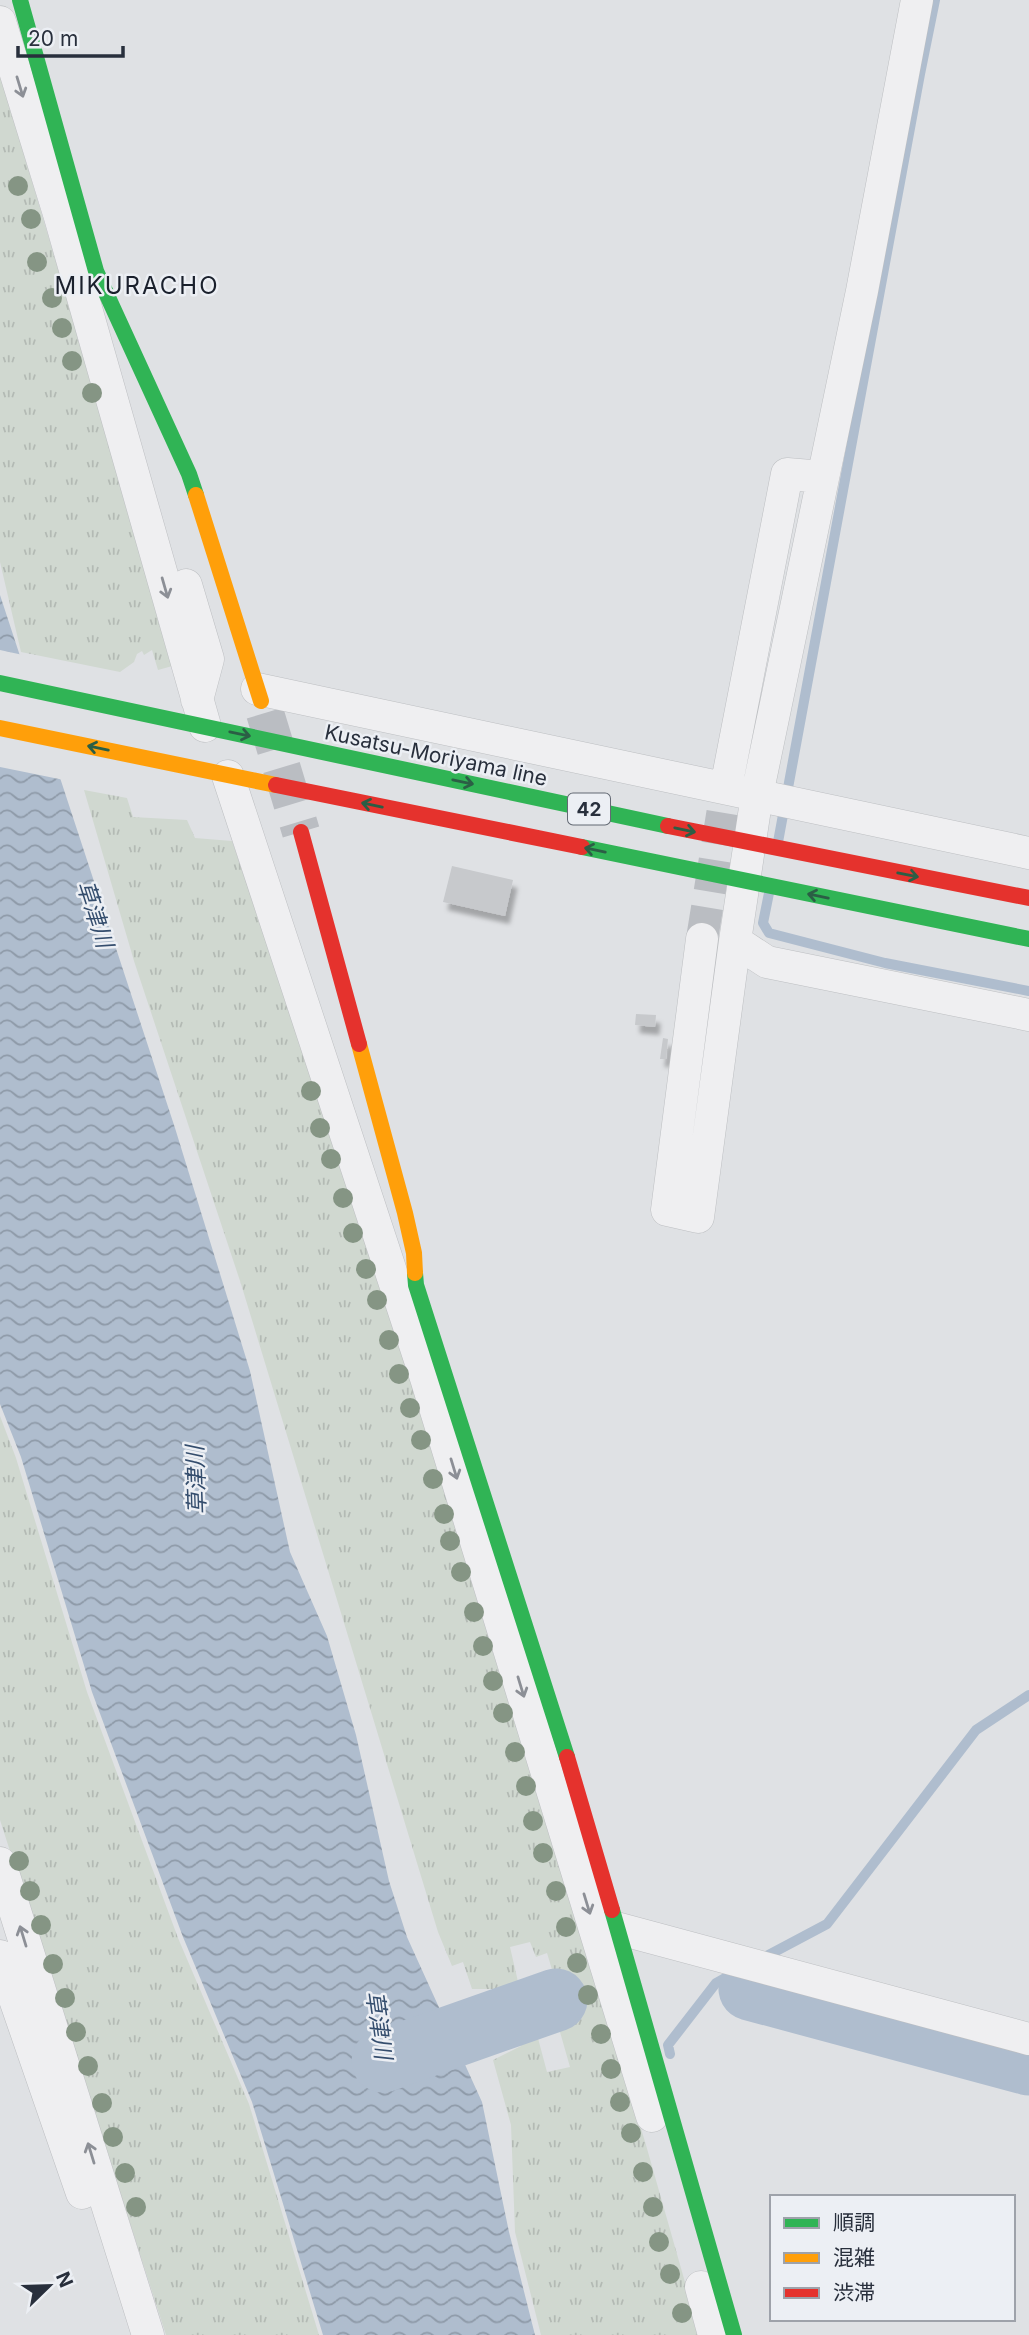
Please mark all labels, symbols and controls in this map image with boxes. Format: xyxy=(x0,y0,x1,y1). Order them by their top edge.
scale bar xyxy=(18,14,122,58)
text: 20 m xyxy=(28,26,78,51)
one-way arrow xyxy=(15,76,28,98)
district label: MIKURACHO xyxy=(54,271,220,300)
one-way arrow xyxy=(159,577,172,599)
street label: Kusatsu-Moriyama line xyxy=(322,719,550,791)
one-way arrow xyxy=(228,727,251,741)
one-way arrow xyxy=(87,741,110,755)
one-way arrow xyxy=(451,775,474,789)
road number: 42 xyxy=(568,794,610,824)
one-way arrow xyxy=(361,798,384,811)
one-way arrow xyxy=(673,823,696,837)
one-way arrow xyxy=(584,843,607,857)
one-way arrow xyxy=(896,868,919,882)
water label: 草津川 xyxy=(71,877,120,954)
one-way arrow xyxy=(807,888,830,902)
water label: 草津川 xyxy=(181,1442,211,1515)
one-way arrow xyxy=(449,1458,461,1480)
one-way arrow xyxy=(515,1676,528,1698)
one-way arrow xyxy=(582,1893,594,1915)
one-way arrow xyxy=(16,1925,29,1947)
water label: 草津川 xyxy=(360,1989,398,2064)
one-way arrow xyxy=(84,2142,97,2164)
legend xyxy=(770,2195,1015,2321)
text: 順調 xyxy=(833,2210,875,2235)
text: 混雑 xyxy=(833,2245,875,2270)
north arrow xyxy=(14,2251,84,2321)
text: N xyxy=(51,2268,78,2291)
text: 渋滞 xyxy=(833,2280,875,2305)

